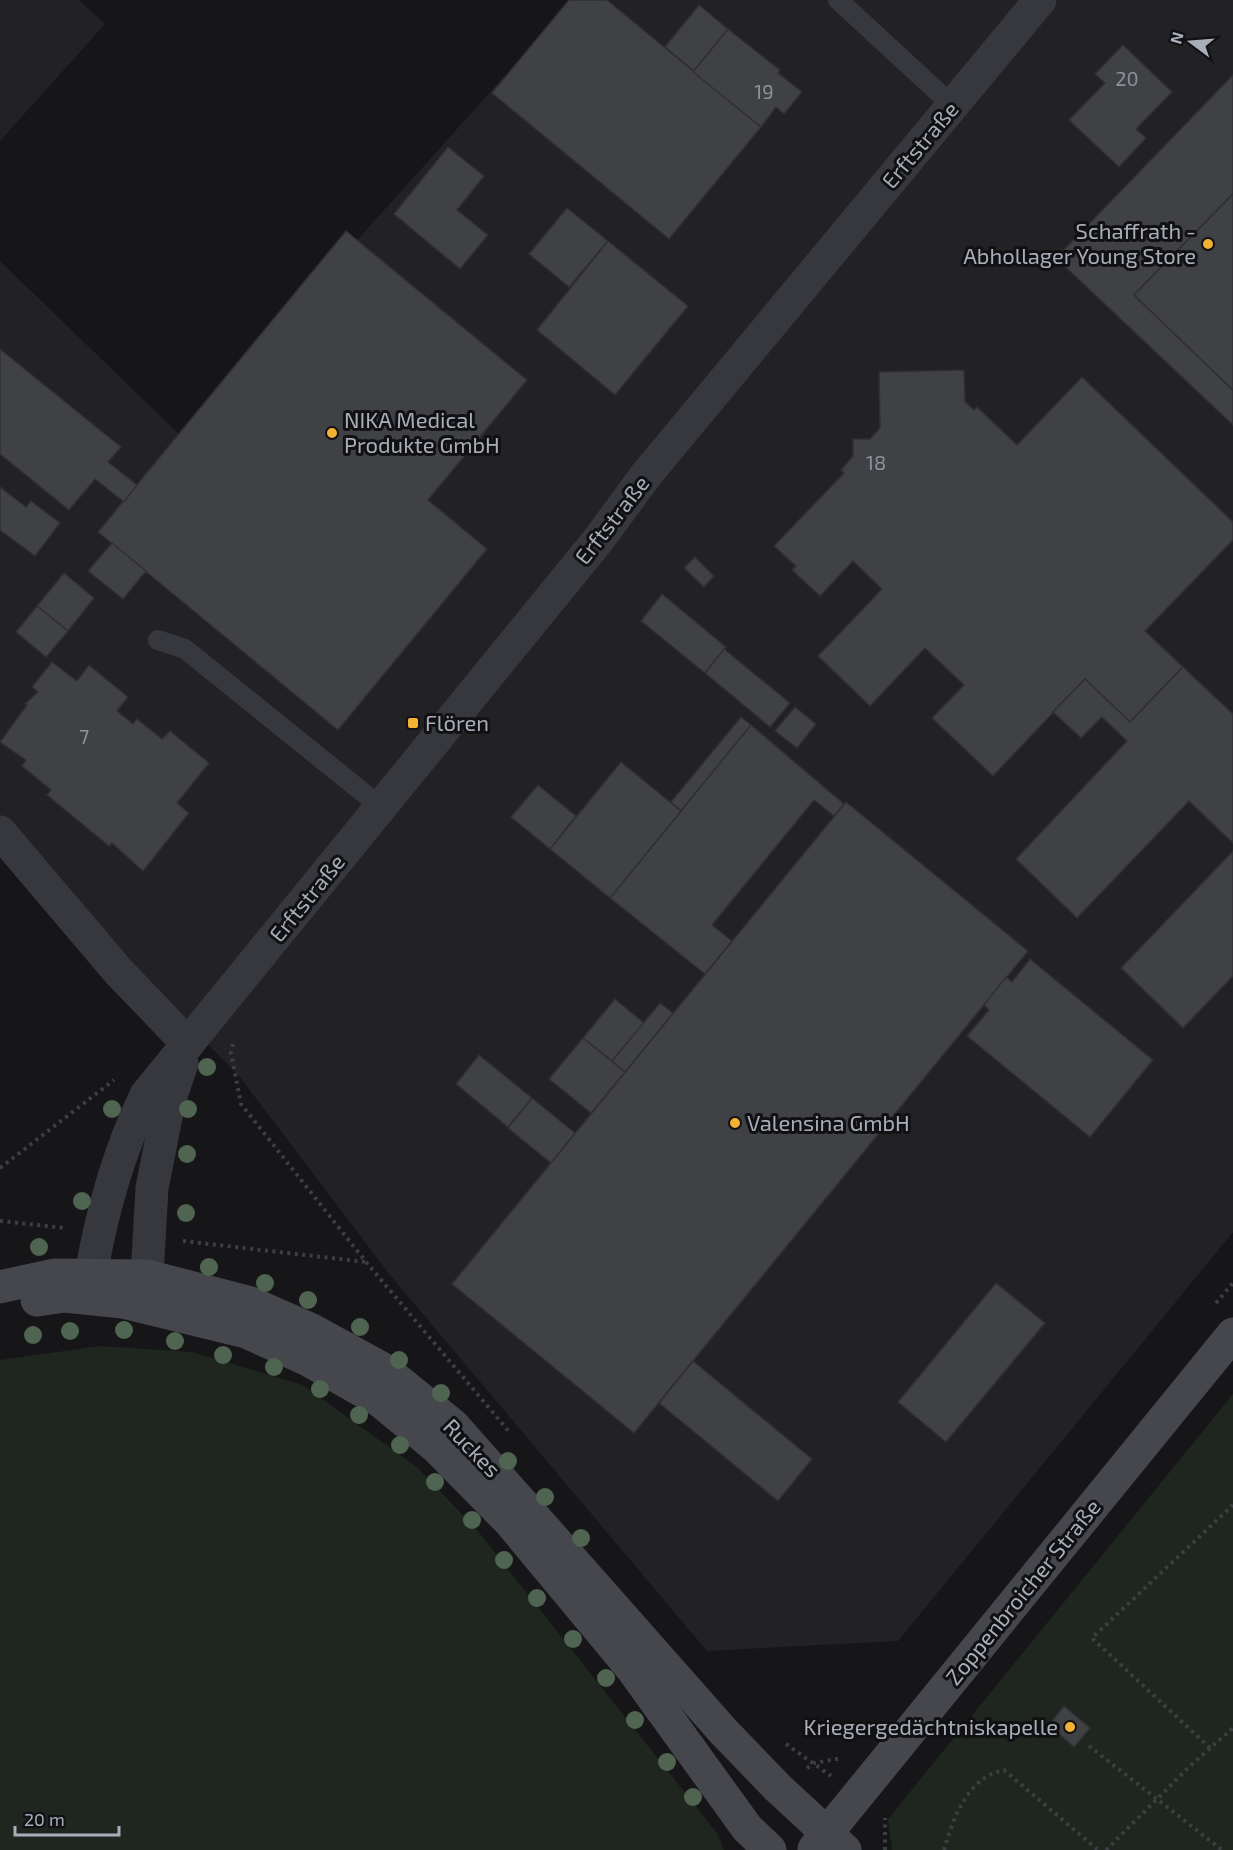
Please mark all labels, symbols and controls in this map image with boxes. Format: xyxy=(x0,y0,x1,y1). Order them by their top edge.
north arrow xyxy=(1161,12,1221,72)
text: N xyxy=(1165,30,1187,46)
house number: 20 xyxy=(1115,66,1139,90)
house number: 19 xyxy=(754,79,774,103)
street label: Erftstraße xyxy=(876,96,963,193)
place label: Schaffrath - Abhollager Young Store xyxy=(963,217,1196,268)
marker: Schaffrath - Abhollager Young Store xyxy=(1201,237,1215,251)
place label: NIKA Medical Produkte GmbH xyxy=(344,406,500,457)
marker: NIKA Medical Produkte GmbH xyxy=(325,426,339,440)
house number: 18 xyxy=(866,450,886,474)
street label: Erftstraße xyxy=(569,470,654,569)
place label: Flören xyxy=(425,709,489,735)
marker: Flören xyxy=(406,716,420,730)
house number: 7 xyxy=(79,724,89,748)
street label: Erftstraße xyxy=(263,848,349,946)
place label: Valensina GmbH xyxy=(747,1109,910,1135)
marker: Valensina GmbH xyxy=(728,1116,742,1130)
street label: Ruckes xyxy=(439,1413,507,1482)
street label: Zoppenbroicher Straße xyxy=(939,1493,1105,1689)
place label: Kriegergedächtniskapelle xyxy=(803,1713,1058,1739)
marker: Kriegergedächtniskapelle xyxy=(1063,1720,1077,1734)
scale bar xyxy=(15,1799,118,1837)
text: 20 m xyxy=(24,1808,65,1830)

